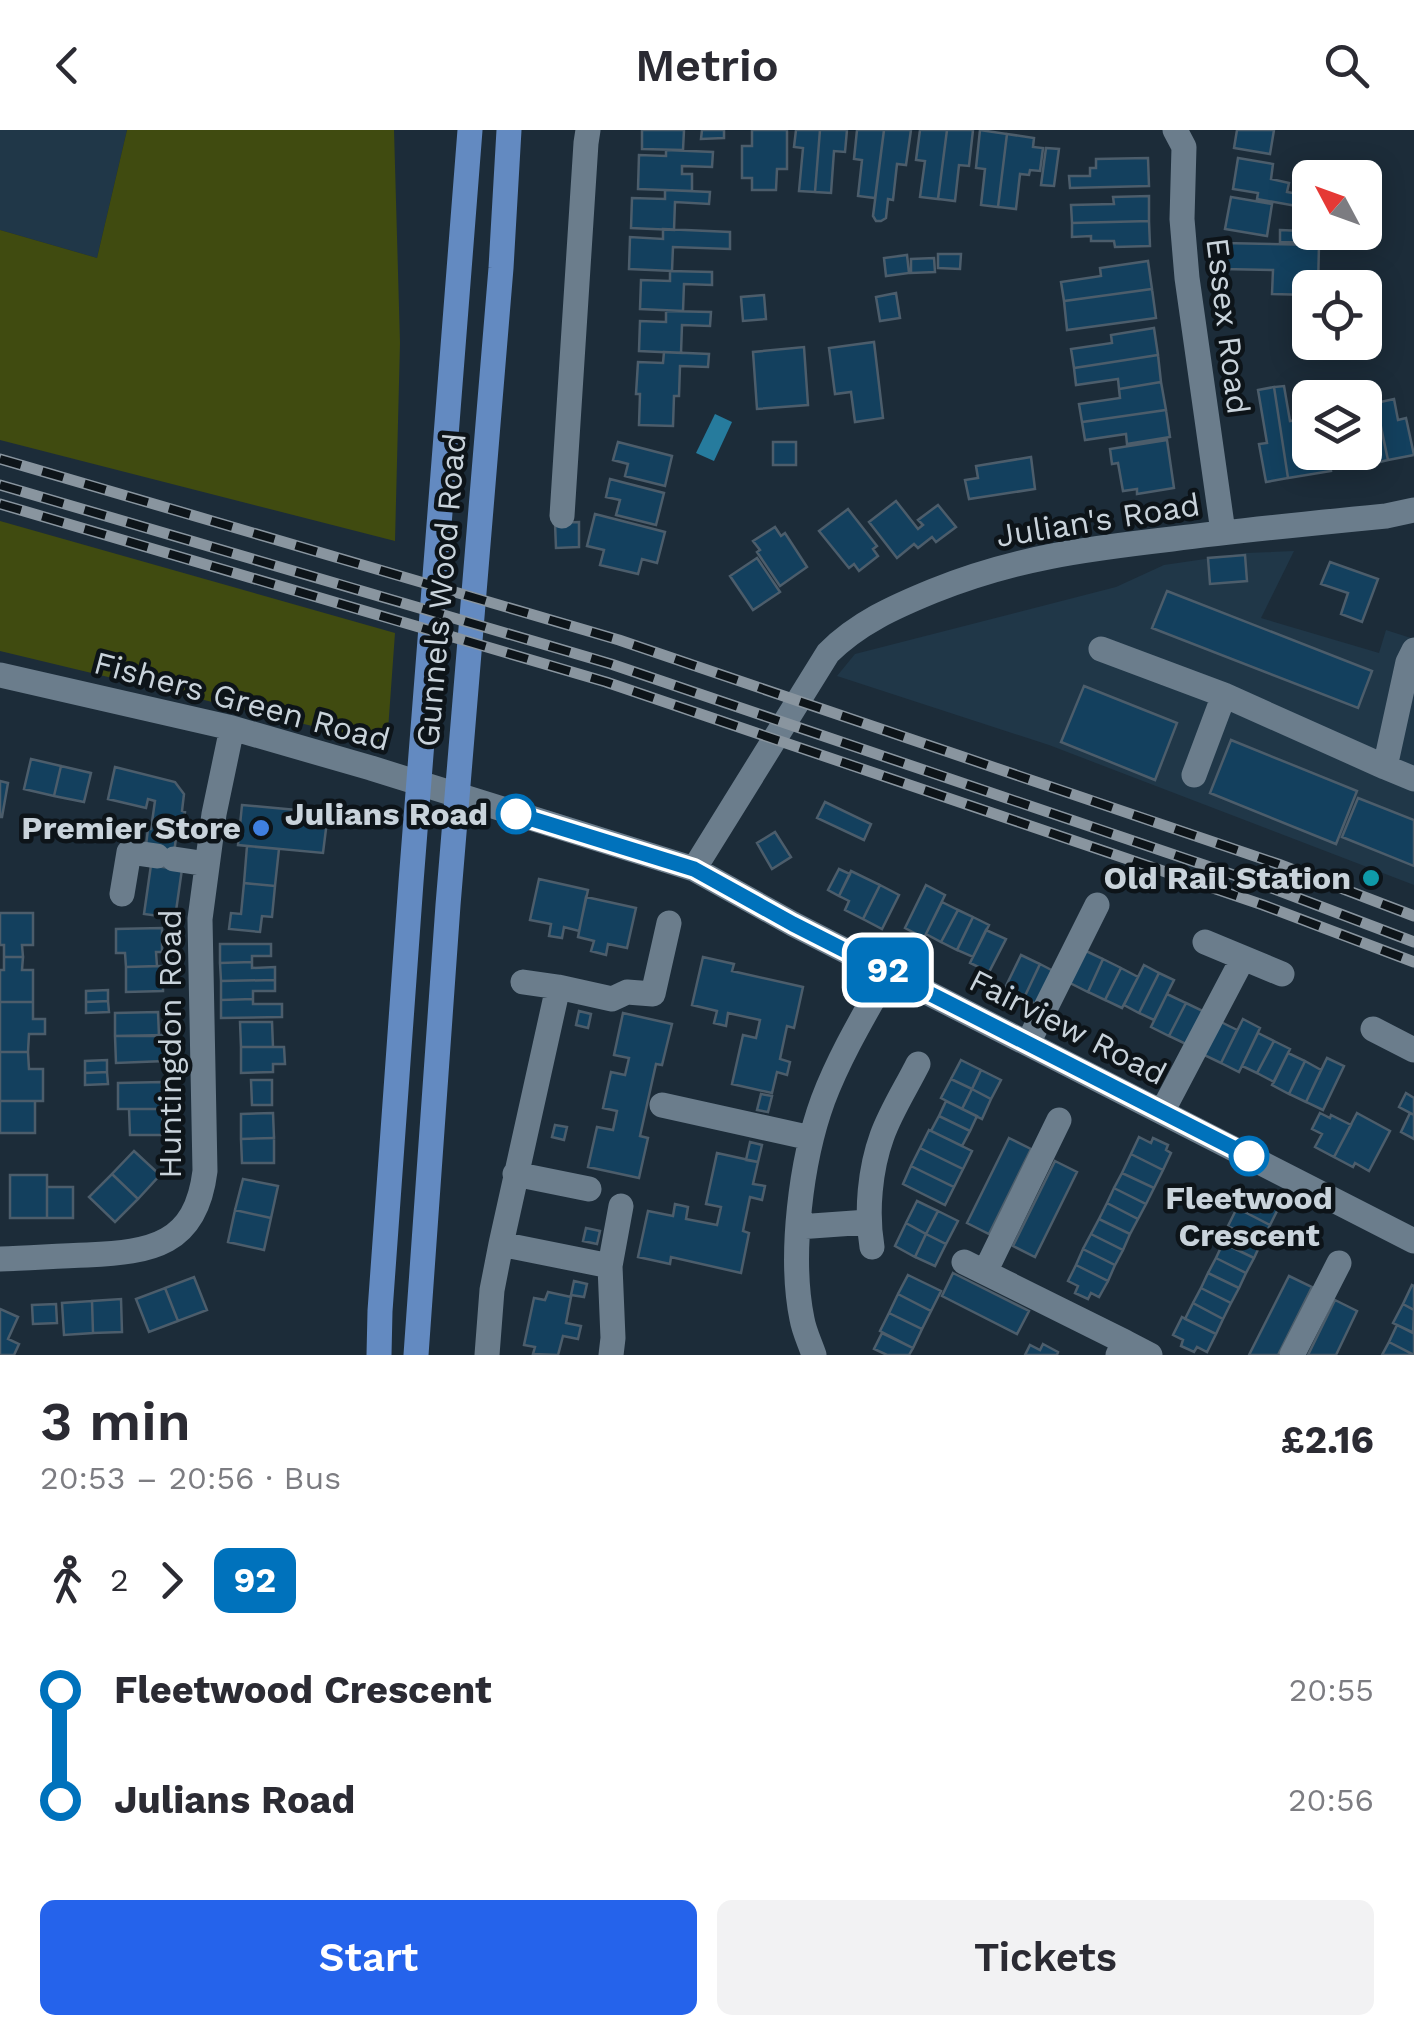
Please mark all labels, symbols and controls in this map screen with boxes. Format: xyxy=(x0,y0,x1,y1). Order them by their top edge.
icon: back xyxy=(40,38,95,93)
icon: search xyxy=(1319,38,1374,93)
text: Metrio xyxy=(635,39,779,92)
north arrow xyxy=(1292,160,1382,250)
map controls xyxy=(1292,160,1382,470)
street label: Essex Road xyxy=(1198,236,1258,416)
button: locate xyxy=(1292,270,1382,360)
button: layers xyxy=(1292,380,1382,470)
street label: Gunnels Wood Road xyxy=(408,431,474,749)
street label: Julian's Road xyxy=(993,485,1203,555)
street label: Fishers Green Road xyxy=(90,643,394,759)
place label: Julians Road xyxy=(285,795,488,833)
marker: Julians Road xyxy=(497,795,535,833)
place label: Premier Store xyxy=(21,809,241,847)
marker: Premier Store xyxy=(250,817,272,839)
place label: Old Rail Station xyxy=(1104,859,1351,897)
marker: Old Rail Station xyxy=(1360,867,1382,889)
street label: Huntingdon Road xyxy=(151,909,189,1179)
line badge: 92 xyxy=(843,938,933,1002)
text: 92 xyxy=(867,949,909,991)
street label: Fairview Road xyxy=(963,961,1173,1093)
marker: Fleetwood Crescent xyxy=(1230,1137,1268,1175)
place label: Fleetwood Crescent xyxy=(1165,1179,1333,1254)
text: 3 min xyxy=(40,1389,191,1453)
text: £2.16 xyxy=(1281,1418,1374,1462)
text: 20:53 – 20:56 · Bus xyxy=(40,1459,341,1497)
icon: walk xyxy=(40,1553,95,1608)
icon: forward xyxy=(144,1553,199,1608)
text: 92 xyxy=(234,1559,276,1601)
text: 2 xyxy=(110,1561,129,1599)
text: Fleetwood Crescent xyxy=(114,1668,492,1712)
text: 20:55 xyxy=(1289,1671,1374,1709)
text: Julians Road xyxy=(114,1778,355,1822)
text: 20:56 xyxy=(1288,1781,1374,1819)
button: Start xyxy=(40,1900,697,2015)
button: Tickets xyxy=(717,1900,1374,2015)

